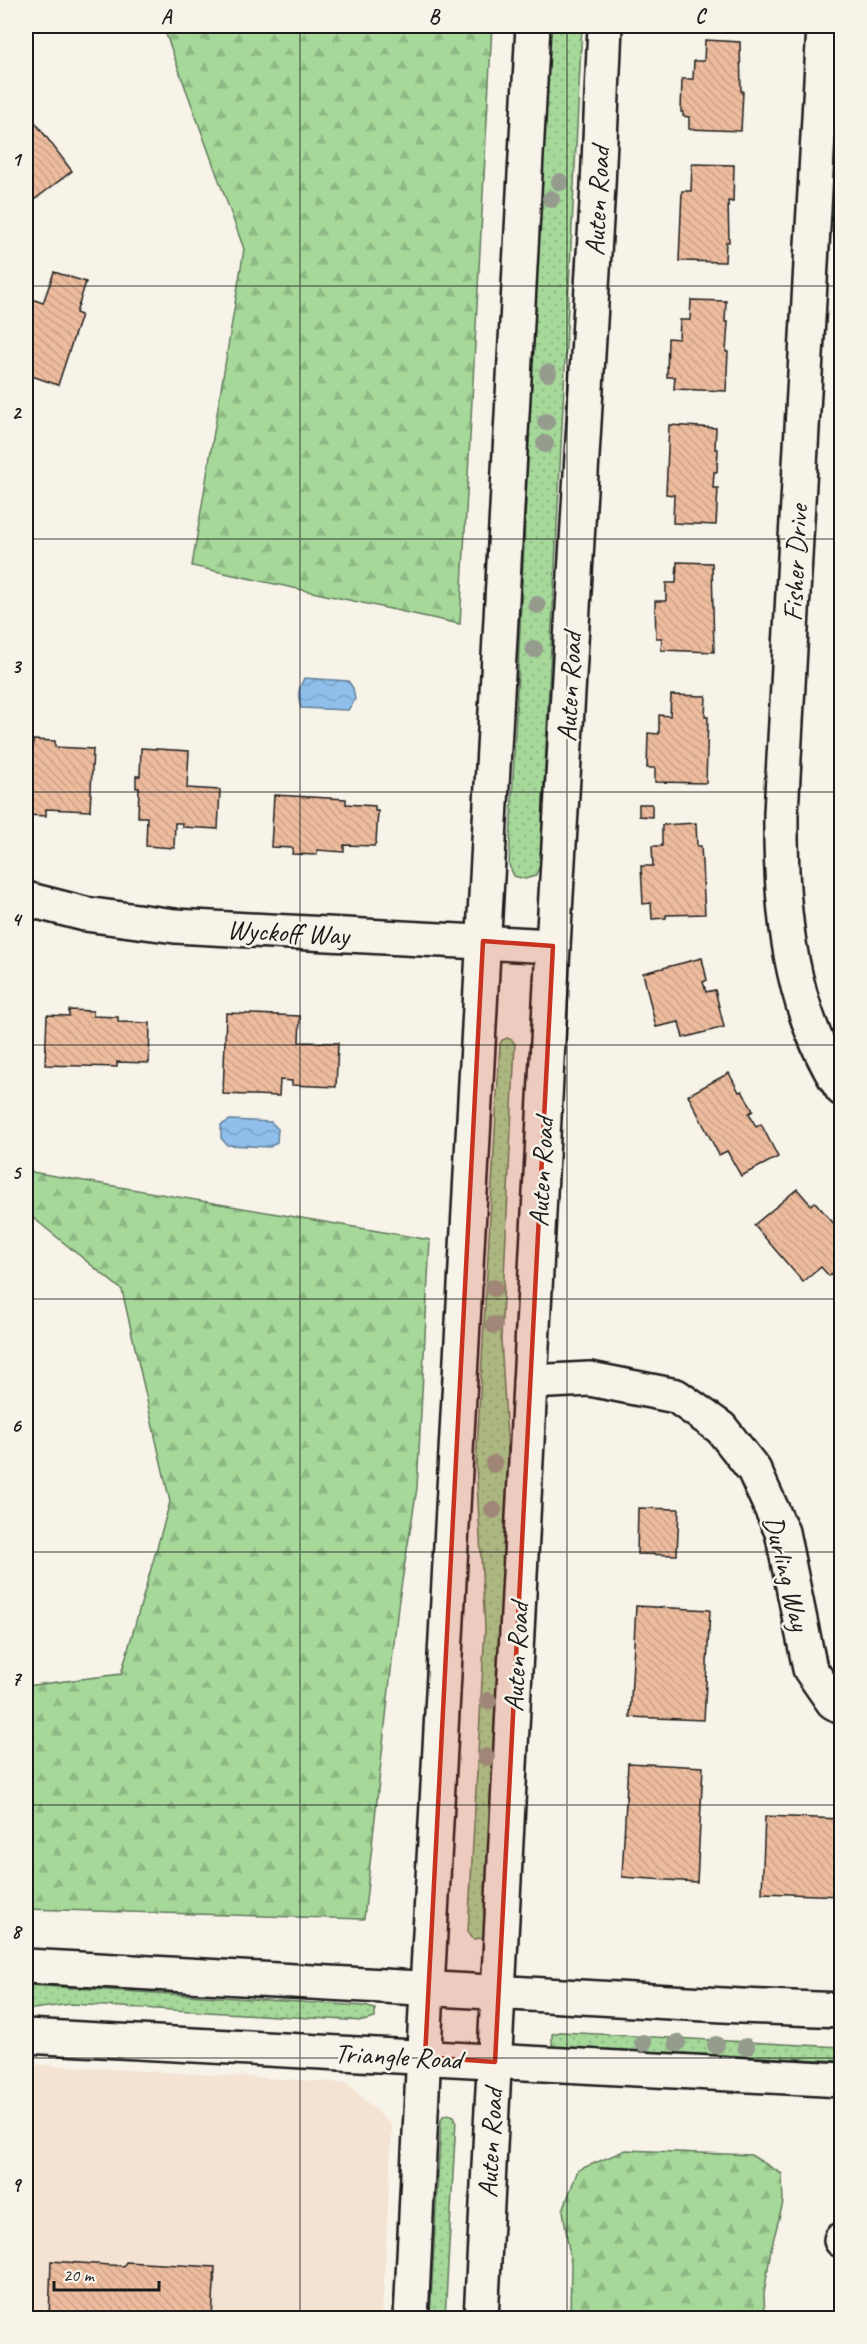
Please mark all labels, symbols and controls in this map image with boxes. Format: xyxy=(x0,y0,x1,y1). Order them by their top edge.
text: A xyxy=(161,4,173,29)
text: B xyxy=(429,4,441,29)
text: C xyxy=(695,4,707,29)
street label: Auten Road xyxy=(577,141,618,257)
text: 1 xyxy=(12,147,23,172)
text: 2 xyxy=(12,400,23,425)
street label: Fisher Drive xyxy=(774,502,816,622)
street label: Auten Road xyxy=(549,627,590,743)
text: 3 xyxy=(12,654,23,679)
text: 4 xyxy=(12,907,24,932)
street label: Wyckoff Way xyxy=(226,911,352,953)
street label: Auten Road xyxy=(521,1112,562,1228)
text: 5 xyxy=(12,1160,23,1185)
text: 6 xyxy=(11,1413,22,1438)
street label: Durling Way xyxy=(756,1512,819,1636)
street label: Auten Road xyxy=(496,1597,537,1713)
text: 7 xyxy=(12,1666,23,1691)
text: 8 xyxy=(12,1919,24,1944)
street label: Triangle Road xyxy=(334,2035,466,2077)
street label: Auten Road xyxy=(470,2083,511,2199)
text: 9 xyxy=(12,2172,23,2197)
scale bar xyxy=(54,2254,159,2292)
text: 20 m xyxy=(63,2264,96,2286)

